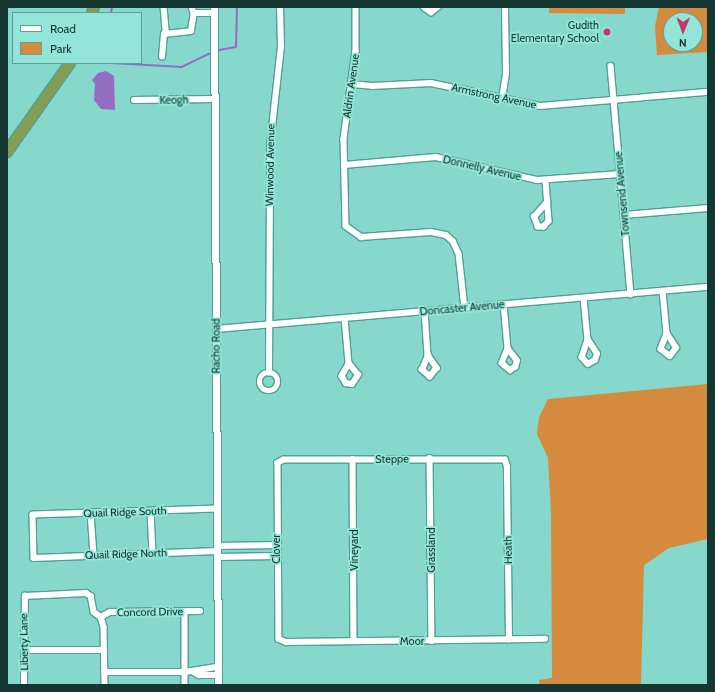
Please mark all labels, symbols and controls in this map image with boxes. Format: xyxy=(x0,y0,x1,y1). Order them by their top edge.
legend xyxy=(12,12,142,64)
north arrow xyxy=(663,12,703,52)
place label: Gudith Elementary School xyxy=(511,19,599,45)
text: Road xyxy=(50,21,76,36)
marker: Gudith Elementary School xyxy=(602,27,612,37)
text: N xyxy=(679,36,687,50)
text: Park xyxy=(50,41,72,56)
street label: Aldrin Avenue xyxy=(340,53,362,119)
street label: Armstrong Avenue xyxy=(450,81,538,111)
street label: Keogh xyxy=(159,93,189,107)
street label: Winwood Avenue xyxy=(263,124,277,206)
street label: Townsend Avenue xyxy=(612,151,632,237)
street label: Donnelly Avenue xyxy=(442,153,522,183)
street label: Doncaster Avenue xyxy=(419,298,505,318)
street label: Racho Road xyxy=(209,318,223,374)
street label: Steppe xyxy=(375,452,409,466)
street label: Quail Ridge South xyxy=(83,504,167,520)
street label: Grassland xyxy=(424,527,438,573)
street label: Vineyard xyxy=(347,529,361,571)
street label: Clover xyxy=(269,534,283,564)
street label: Heath xyxy=(501,536,515,564)
street label: Quail Ridge North xyxy=(85,546,167,562)
street label: Concord Drive xyxy=(117,605,183,619)
street label: Liberty Lane xyxy=(17,613,31,671)
street label: Moor xyxy=(400,634,424,648)

